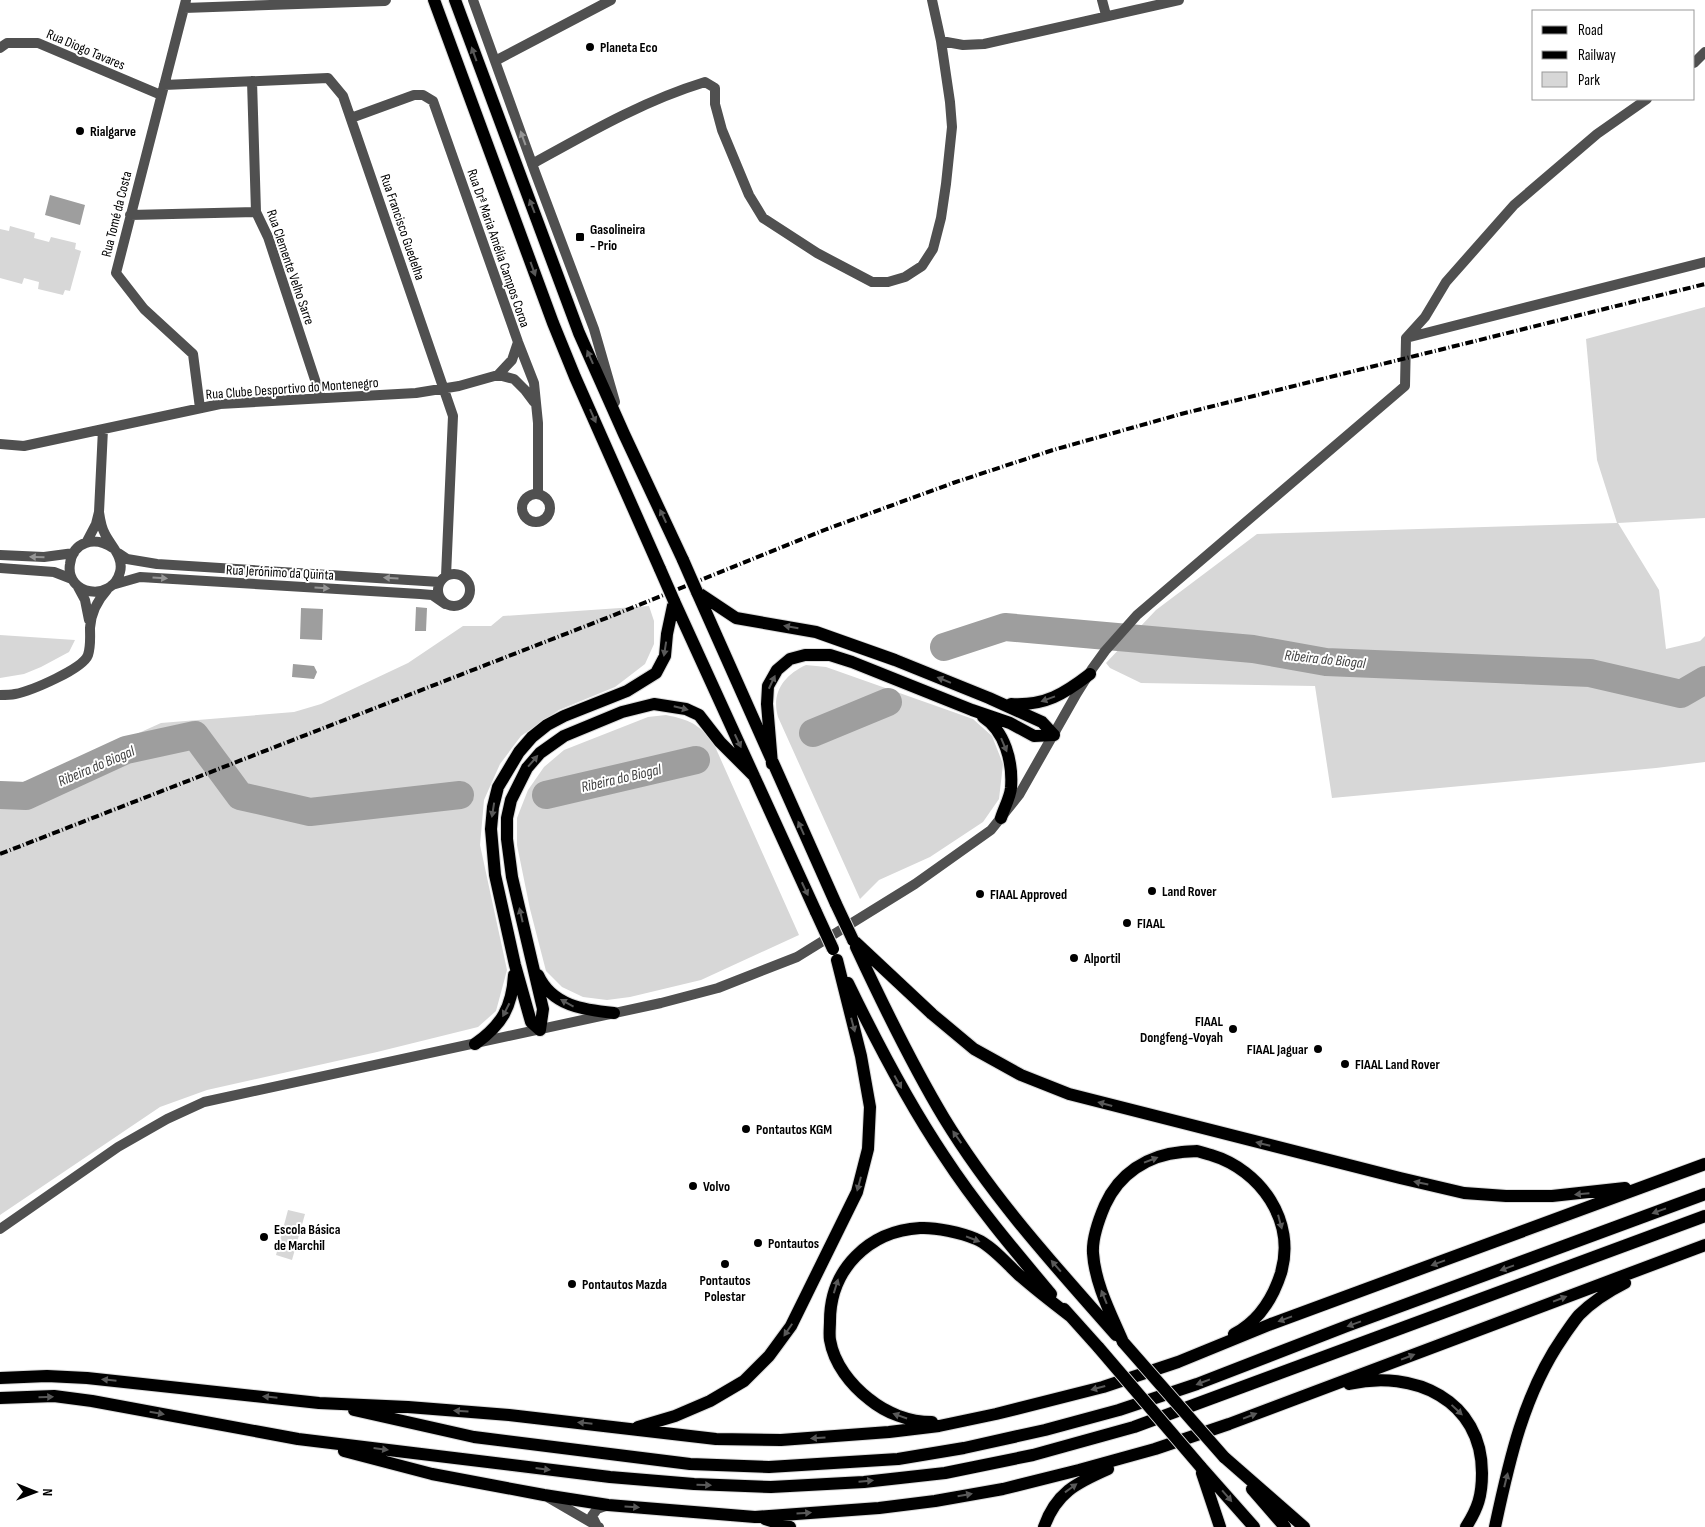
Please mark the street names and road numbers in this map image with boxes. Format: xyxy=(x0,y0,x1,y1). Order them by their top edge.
street label: Rua Diogo Tavares xyxy=(44,25,128,74)
street label: Rua Drª Maria Amélia Campos Coroa xyxy=(463,167,534,330)
street label: Rua Tomé da Costa xyxy=(98,169,135,259)
street label: Rua Francisco Guedelha xyxy=(376,172,429,282)
street label: Rua Clemente Velho Sarre xyxy=(263,207,318,327)
street label: Rua Clube Desportivo do Montenegro xyxy=(205,374,379,403)
street label: Rua Jerónimo da Quinta xyxy=(226,561,334,584)

